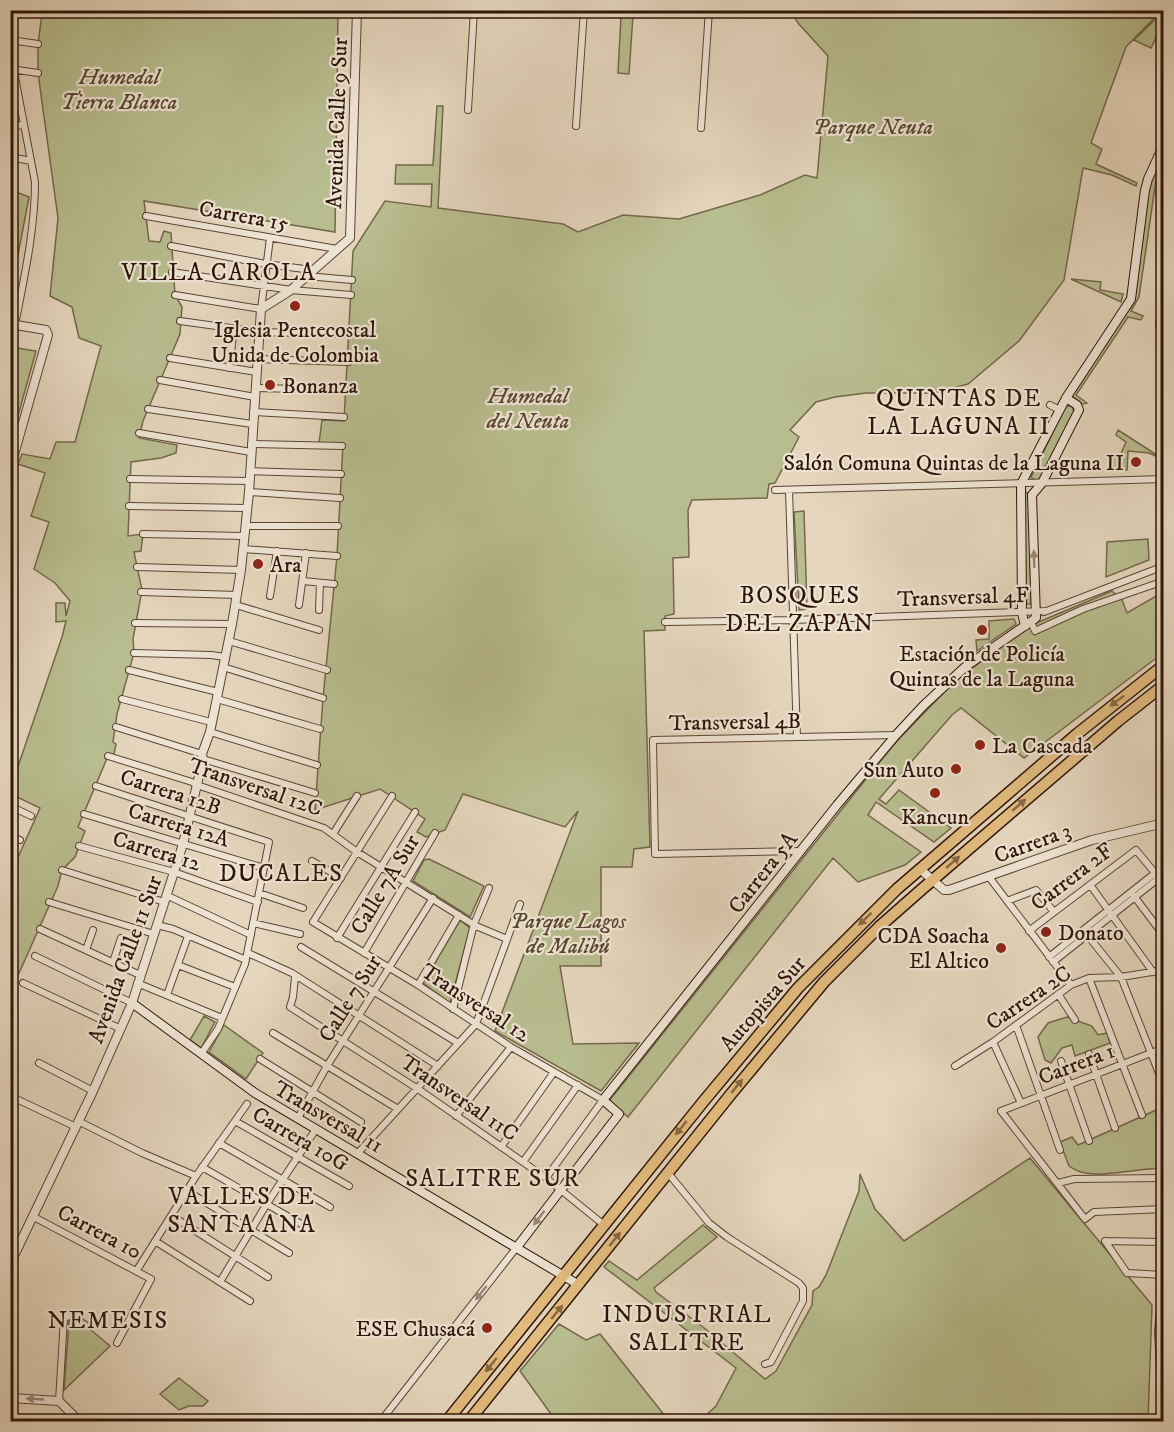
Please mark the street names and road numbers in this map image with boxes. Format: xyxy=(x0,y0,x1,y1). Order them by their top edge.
street label: Avenida Calle 9 Sur xyxy=(321,36,354,209)
street label: Carrera 15 xyxy=(197,195,291,238)
street label: Transversal 4F xyxy=(897,582,1030,613)
street label: Transversal 4B xyxy=(669,708,801,737)
street label: Transversal 12C xyxy=(185,752,326,823)
street label: Carrera 12B xyxy=(117,763,224,821)
street label: Carrera 12A xyxy=(125,796,233,852)
street label: Carrera 3 xyxy=(990,817,1075,870)
street label: Carrera 12 xyxy=(110,824,204,876)
street label: Carrera 5A xyxy=(723,826,804,919)
street label: Calle 7A Sur xyxy=(345,829,426,940)
street label: Carrera 2F xyxy=(1025,837,1119,917)
street label: Avenida Calle 11 Sur xyxy=(83,871,169,1047)
street label: Calle 7 Sur xyxy=(313,950,388,1047)
street label: Autopista Sur xyxy=(714,950,813,1057)
street label: Transversal 12 xyxy=(416,958,535,1049)
street label: Carrera 2C xyxy=(981,960,1077,1037)
street label: Carrera 1 xyxy=(1034,1037,1119,1091)
street label: Transversal 11C xyxy=(395,1049,523,1148)
street label: Transversal 11 xyxy=(269,1075,388,1159)
street label: Carrera 10G xyxy=(247,1101,353,1178)
street label: Carrera 10 xyxy=(53,1199,146,1266)

